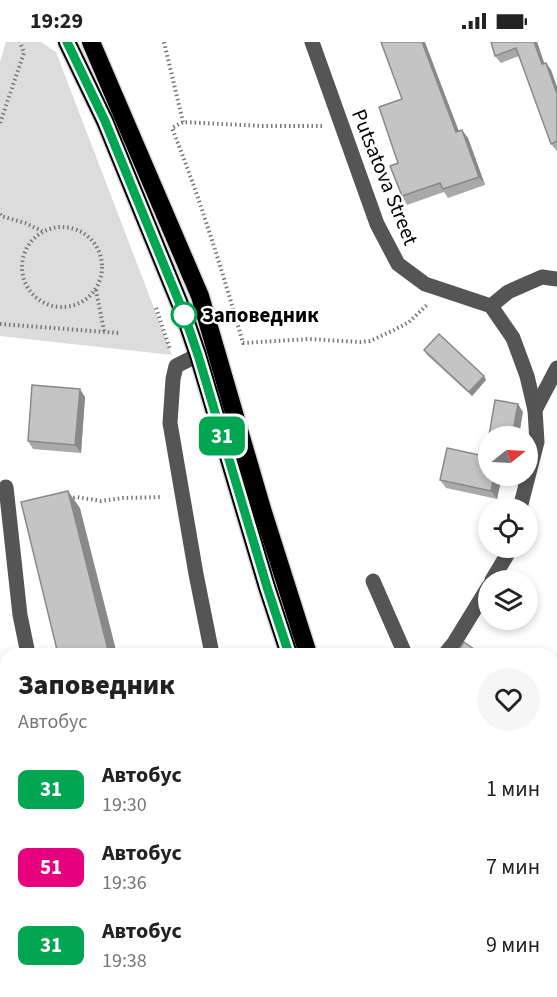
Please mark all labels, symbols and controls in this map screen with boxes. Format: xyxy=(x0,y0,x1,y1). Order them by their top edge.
text: 19:29 xyxy=(30,5,83,37)
street label: Putsatova Street xyxy=(344,105,426,249)
place label: Заповедник xyxy=(202,300,319,330)
marker: Заповедник xyxy=(171,302,197,328)
line badge: 31 xyxy=(195,416,249,456)
text: 31 xyxy=(211,421,233,451)
north arrow xyxy=(478,426,538,486)
map controls xyxy=(478,426,538,630)
button: locate xyxy=(478,498,538,558)
button: layers xyxy=(478,570,538,630)
text: Заповедник xyxy=(18,665,175,705)
button: heart xyxy=(477,668,540,731)
text: Автобус xyxy=(18,708,87,736)
text: Автобус xyxy=(102,759,182,791)
text: 1 мин xyxy=(486,773,540,805)
text: 31 xyxy=(40,774,62,804)
text: 19:30 xyxy=(102,791,147,819)
text: Автобус xyxy=(102,837,182,869)
text: 7 мин xyxy=(486,851,540,883)
text: 51 xyxy=(40,852,62,882)
text: 19:36 xyxy=(102,869,147,897)
text: Автобус xyxy=(102,915,182,947)
text: 9 мин xyxy=(486,929,540,961)
text: 31 xyxy=(40,930,62,960)
text: 19:38 xyxy=(102,947,147,975)

